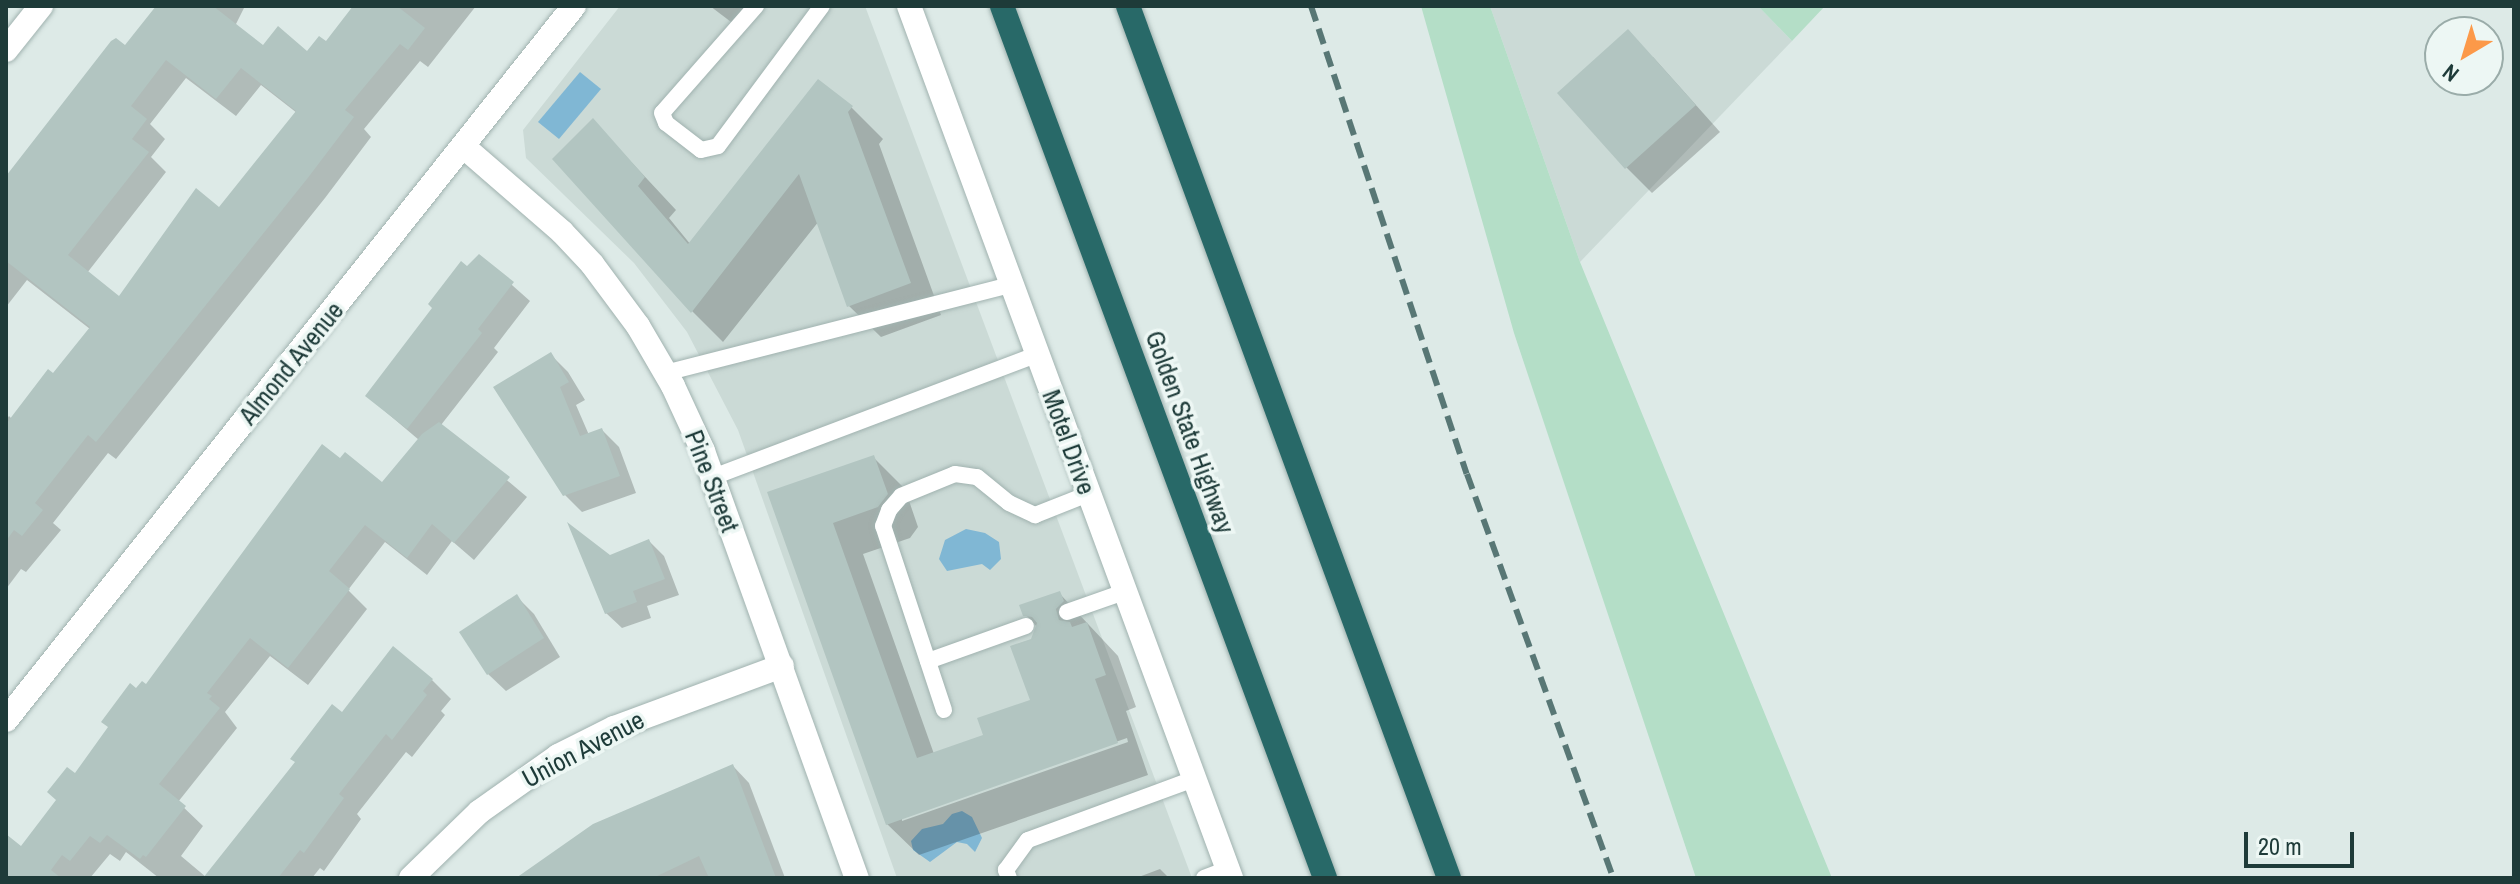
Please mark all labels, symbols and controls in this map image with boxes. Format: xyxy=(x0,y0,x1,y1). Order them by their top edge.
north arrow xyxy=(2424,16,2504,96)
text: N xyxy=(2436,58,2465,89)
street label: Almond Avenue xyxy=(232,295,350,431)
street label: Golden State Highway xyxy=(1139,326,1241,538)
street label: Motel Drive xyxy=(1036,385,1102,499)
street label: Pine Street xyxy=(678,426,746,536)
street label: Union Avenue xyxy=(516,704,650,794)
scale bar xyxy=(2248,816,2358,866)
text: 20 m xyxy=(2258,830,2302,862)

